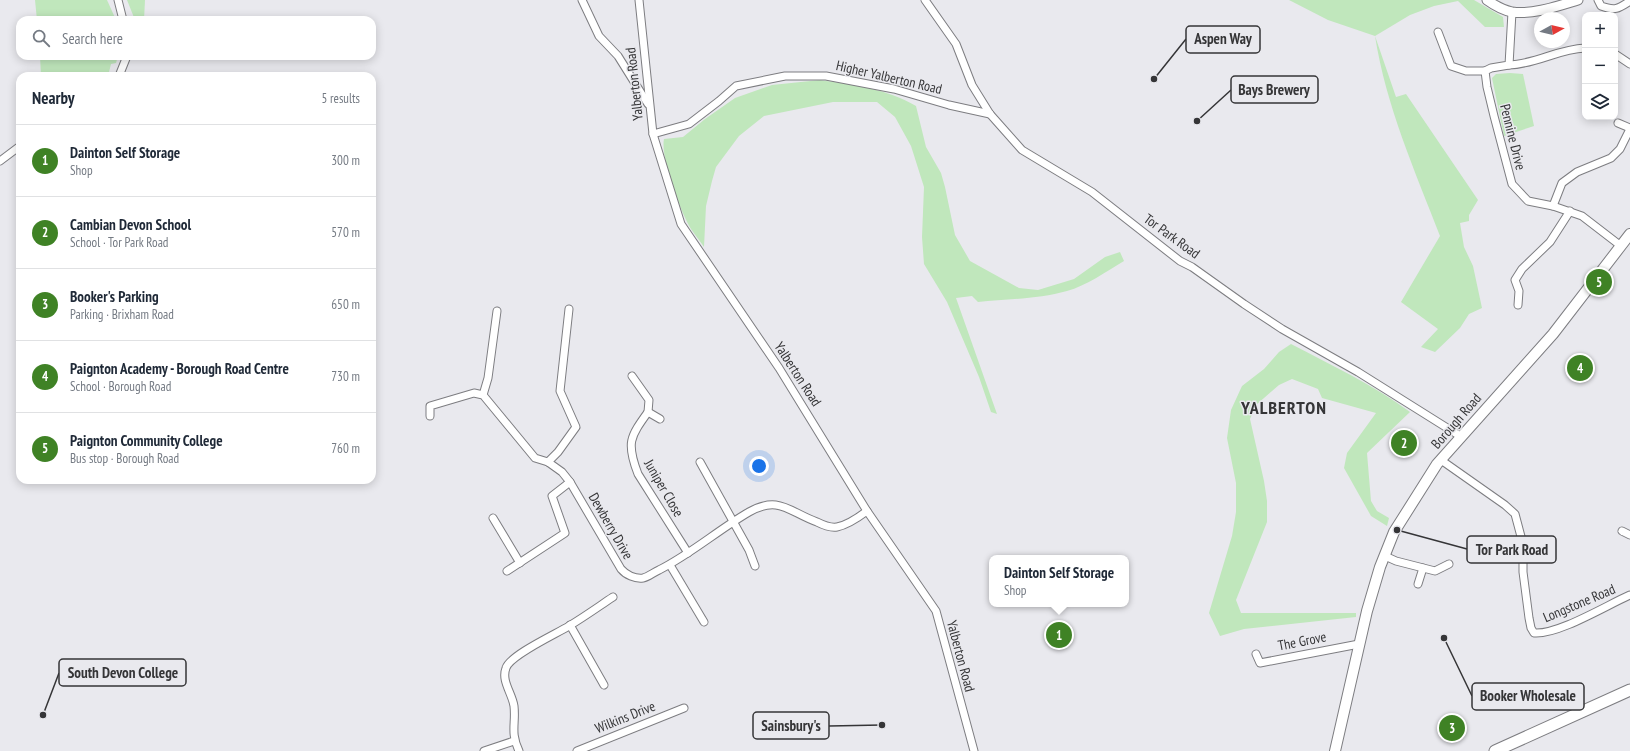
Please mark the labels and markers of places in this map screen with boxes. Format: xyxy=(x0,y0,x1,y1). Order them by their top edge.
callout: Aspen Way xyxy=(1186,26,1260,53)
callout: Bays Brewery xyxy=(1231,76,1318,103)
pin: 5 xyxy=(1586,267,1612,297)
pin: 4 xyxy=(1567,353,1593,383)
pin: 2 xyxy=(1391,428,1417,458)
callout: Tor Park Road xyxy=(1467,536,1556,563)
pin: 1 xyxy=(1046,620,1072,650)
callout: South Devon College xyxy=(59,659,186,686)
callout: Booker Wholesale xyxy=(1472,683,1584,710)
callout: Sainsbury's xyxy=(753,712,829,739)
pin: 3 xyxy=(1439,713,1465,743)

